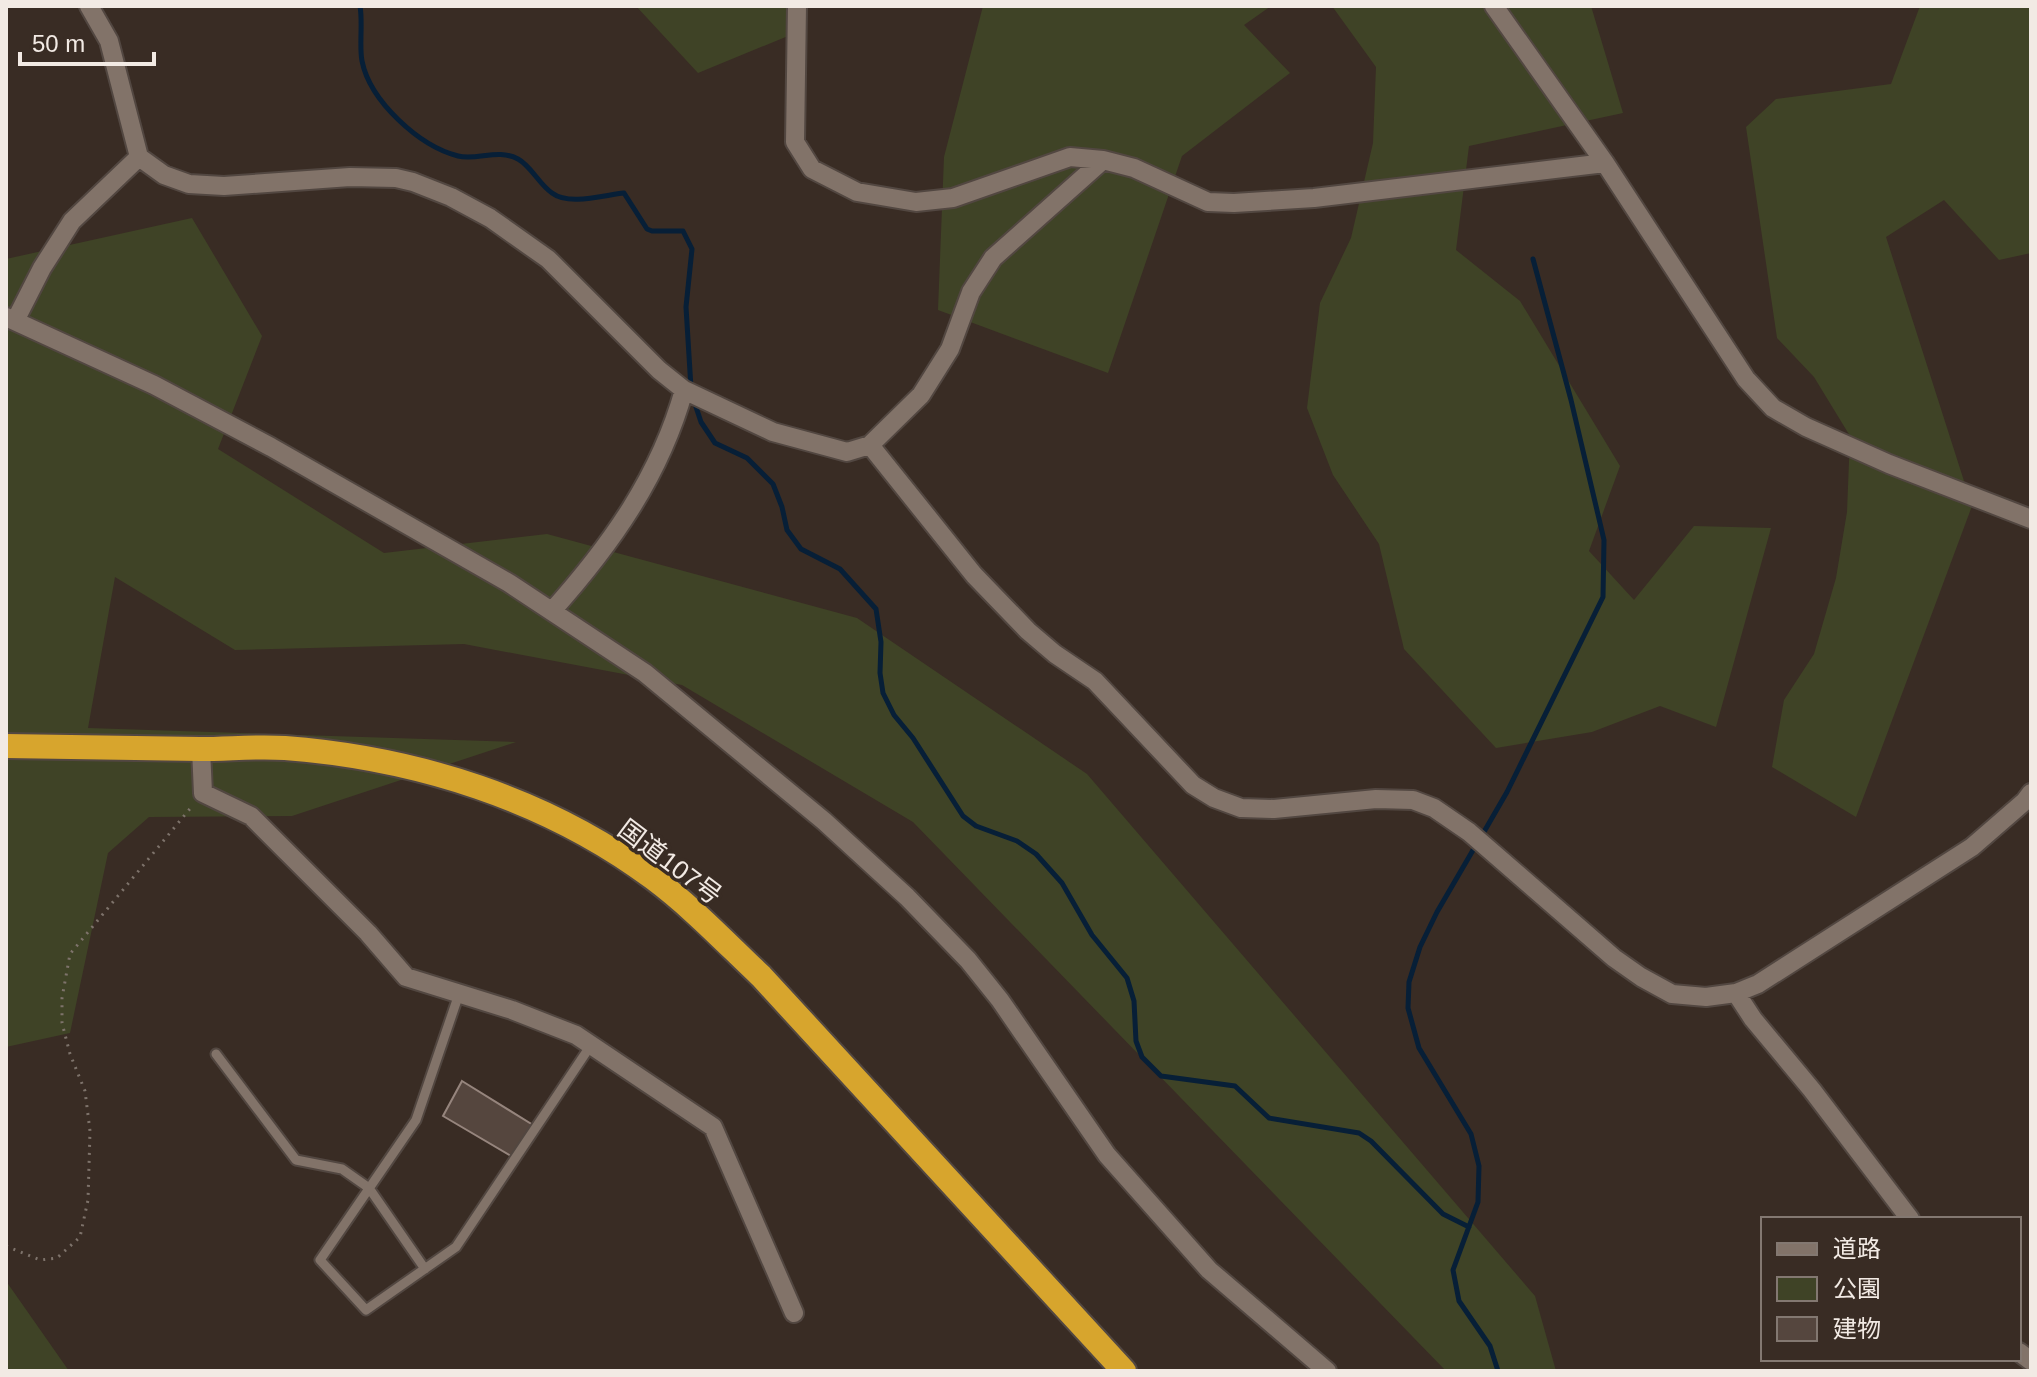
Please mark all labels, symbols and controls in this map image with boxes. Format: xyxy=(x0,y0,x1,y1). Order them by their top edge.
scale bar xyxy=(20,16,154,66)
text: 50 m xyxy=(32,30,85,57)
street label: 国道107号 xyxy=(612,813,728,911)
legend xyxy=(1761,1217,2021,1361)
text: 道路 xyxy=(1833,1235,1881,1262)
text: 公園 xyxy=(1833,1275,1881,1302)
text: 建物 xyxy=(1833,1315,1881,1342)

